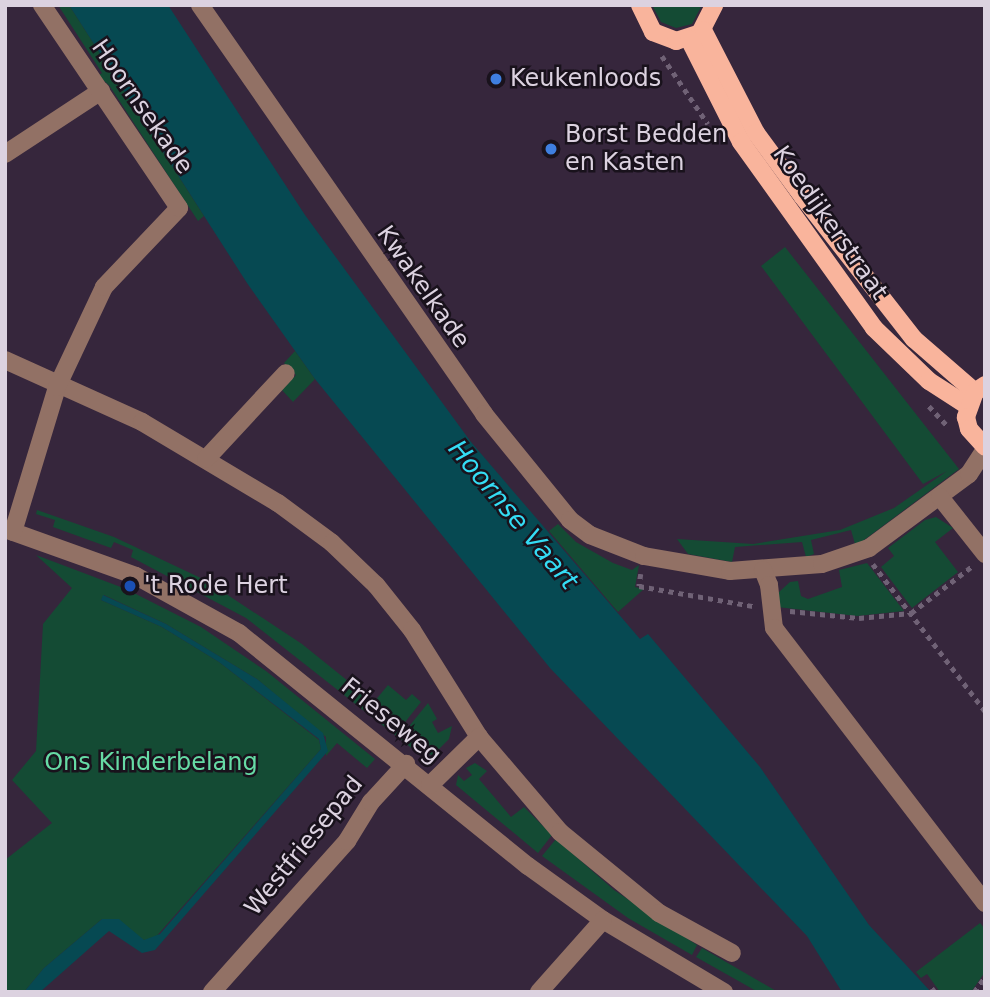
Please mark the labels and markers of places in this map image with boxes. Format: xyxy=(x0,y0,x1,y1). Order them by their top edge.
place label: Keukenloods xyxy=(510,65,661,93)
marker: Keukenloods xyxy=(488,71,504,87)
place label: Borst Bedden en Kasten xyxy=(565,121,727,177)
marker: Borst Bedden en Kasten xyxy=(543,141,559,157)
place label: 't Rode Hert xyxy=(144,572,288,600)
marker: 't Rode Hert xyxy=(122,578,138,594)

